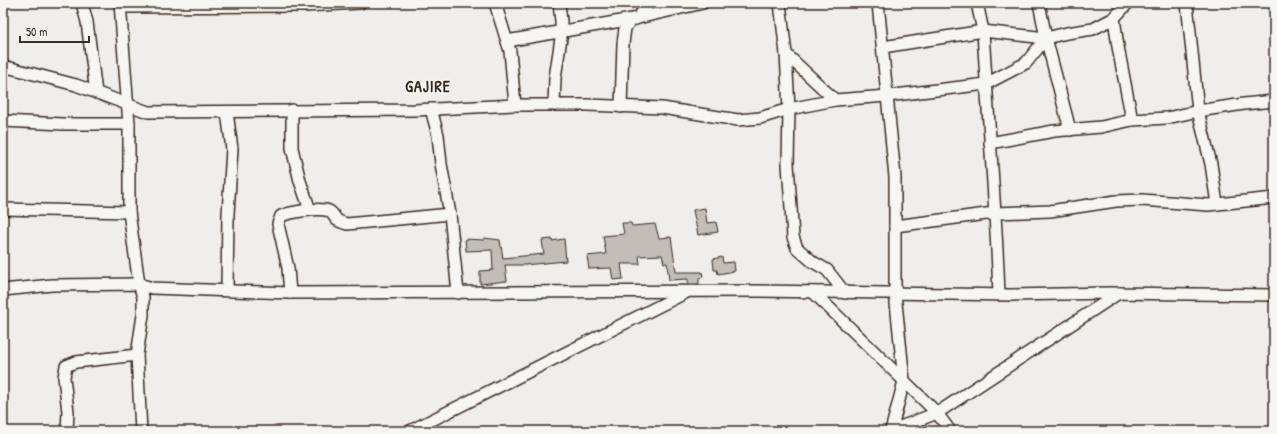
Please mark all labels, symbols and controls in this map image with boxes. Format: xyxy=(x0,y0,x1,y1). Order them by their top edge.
scale bar xyxy=(20,18,89,44)
text: 50 m xyxy=(26,23,47,40)
district label: GAJIRE xyxy=(405,75,451,97)

